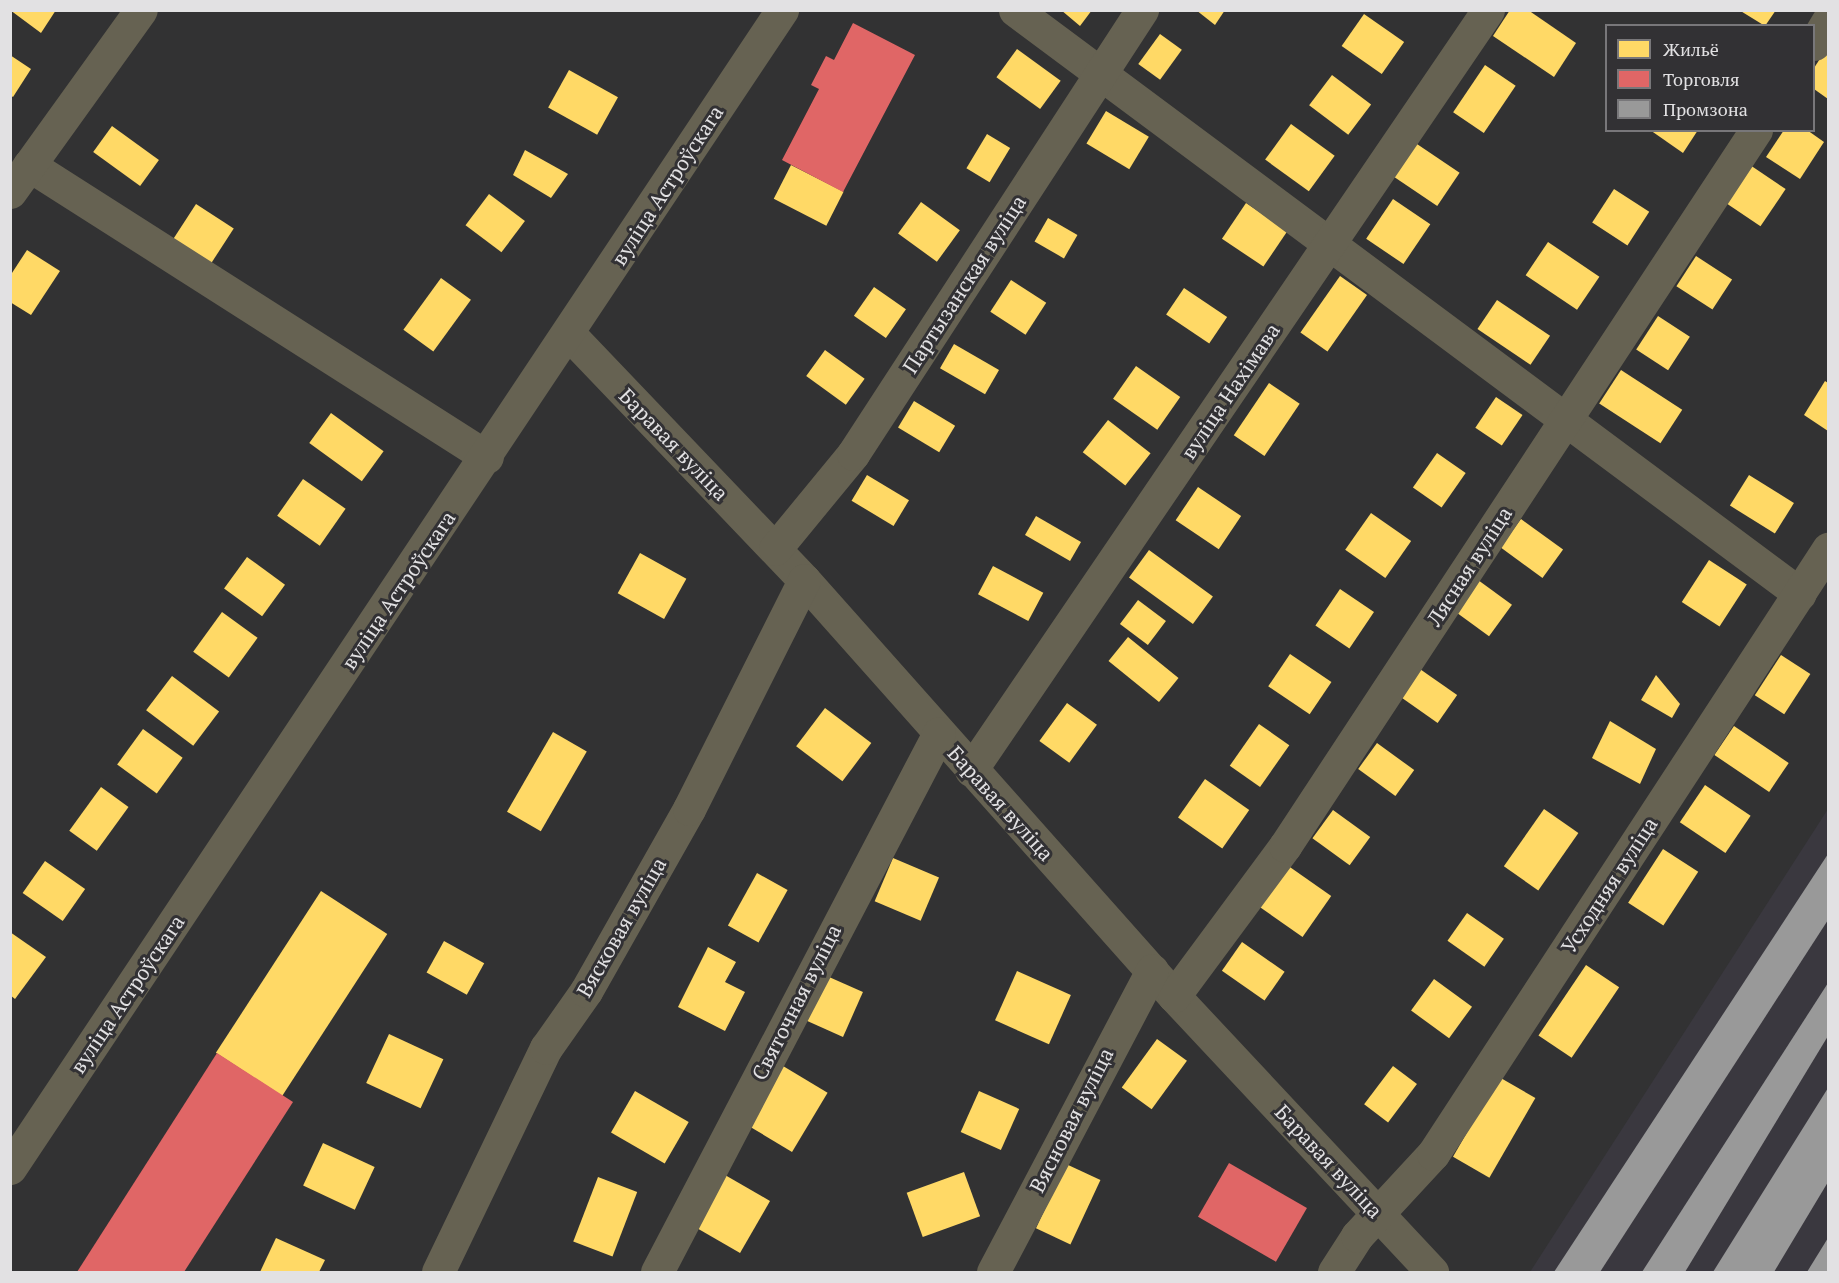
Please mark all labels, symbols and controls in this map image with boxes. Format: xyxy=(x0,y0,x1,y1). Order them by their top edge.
legend xyxy=(1605,24,1815,132)
text: Жильё xyxy=(1663,37,1719,61)
text: Торговля xyxy=(1663,67,1740,91)
text: Промзона xyxy=(1663,97,1748,121)
street label: вуліца Астроўскага xyxy=(606,100,728,270)
street label: Партызанская вуліца xyxy=(897,190,1031,378)
street label: вуліца Нахімава xyxy=(1175,318,1285,464)
street label: Баравая вуліца xyxy=(614,383,734,505)
street label: Лясная вуліца xyxy=(1421,502,1517,630)
street label: вуліца Астроўскага xyxy=(336,506,460,674)
street label: Баравая вуліца xyxy=(943,740,1059,866)
street label: Усходняя вуліца xyxy=(1556,812,1662,958)
street label: Вясковая вуліца xyxy=(571,853,671,1001)
street label: вуліца Астроўскага xyxy=(65,910,189,1078)
street label: Святочная вуліца xyxy=(746,920,846,1084)
street label: Вясновая вуліца xyxy=(1024,1044,1118,1196)
street label: Баравая вуліца xyxy=(1270,1099,1388,1223)

